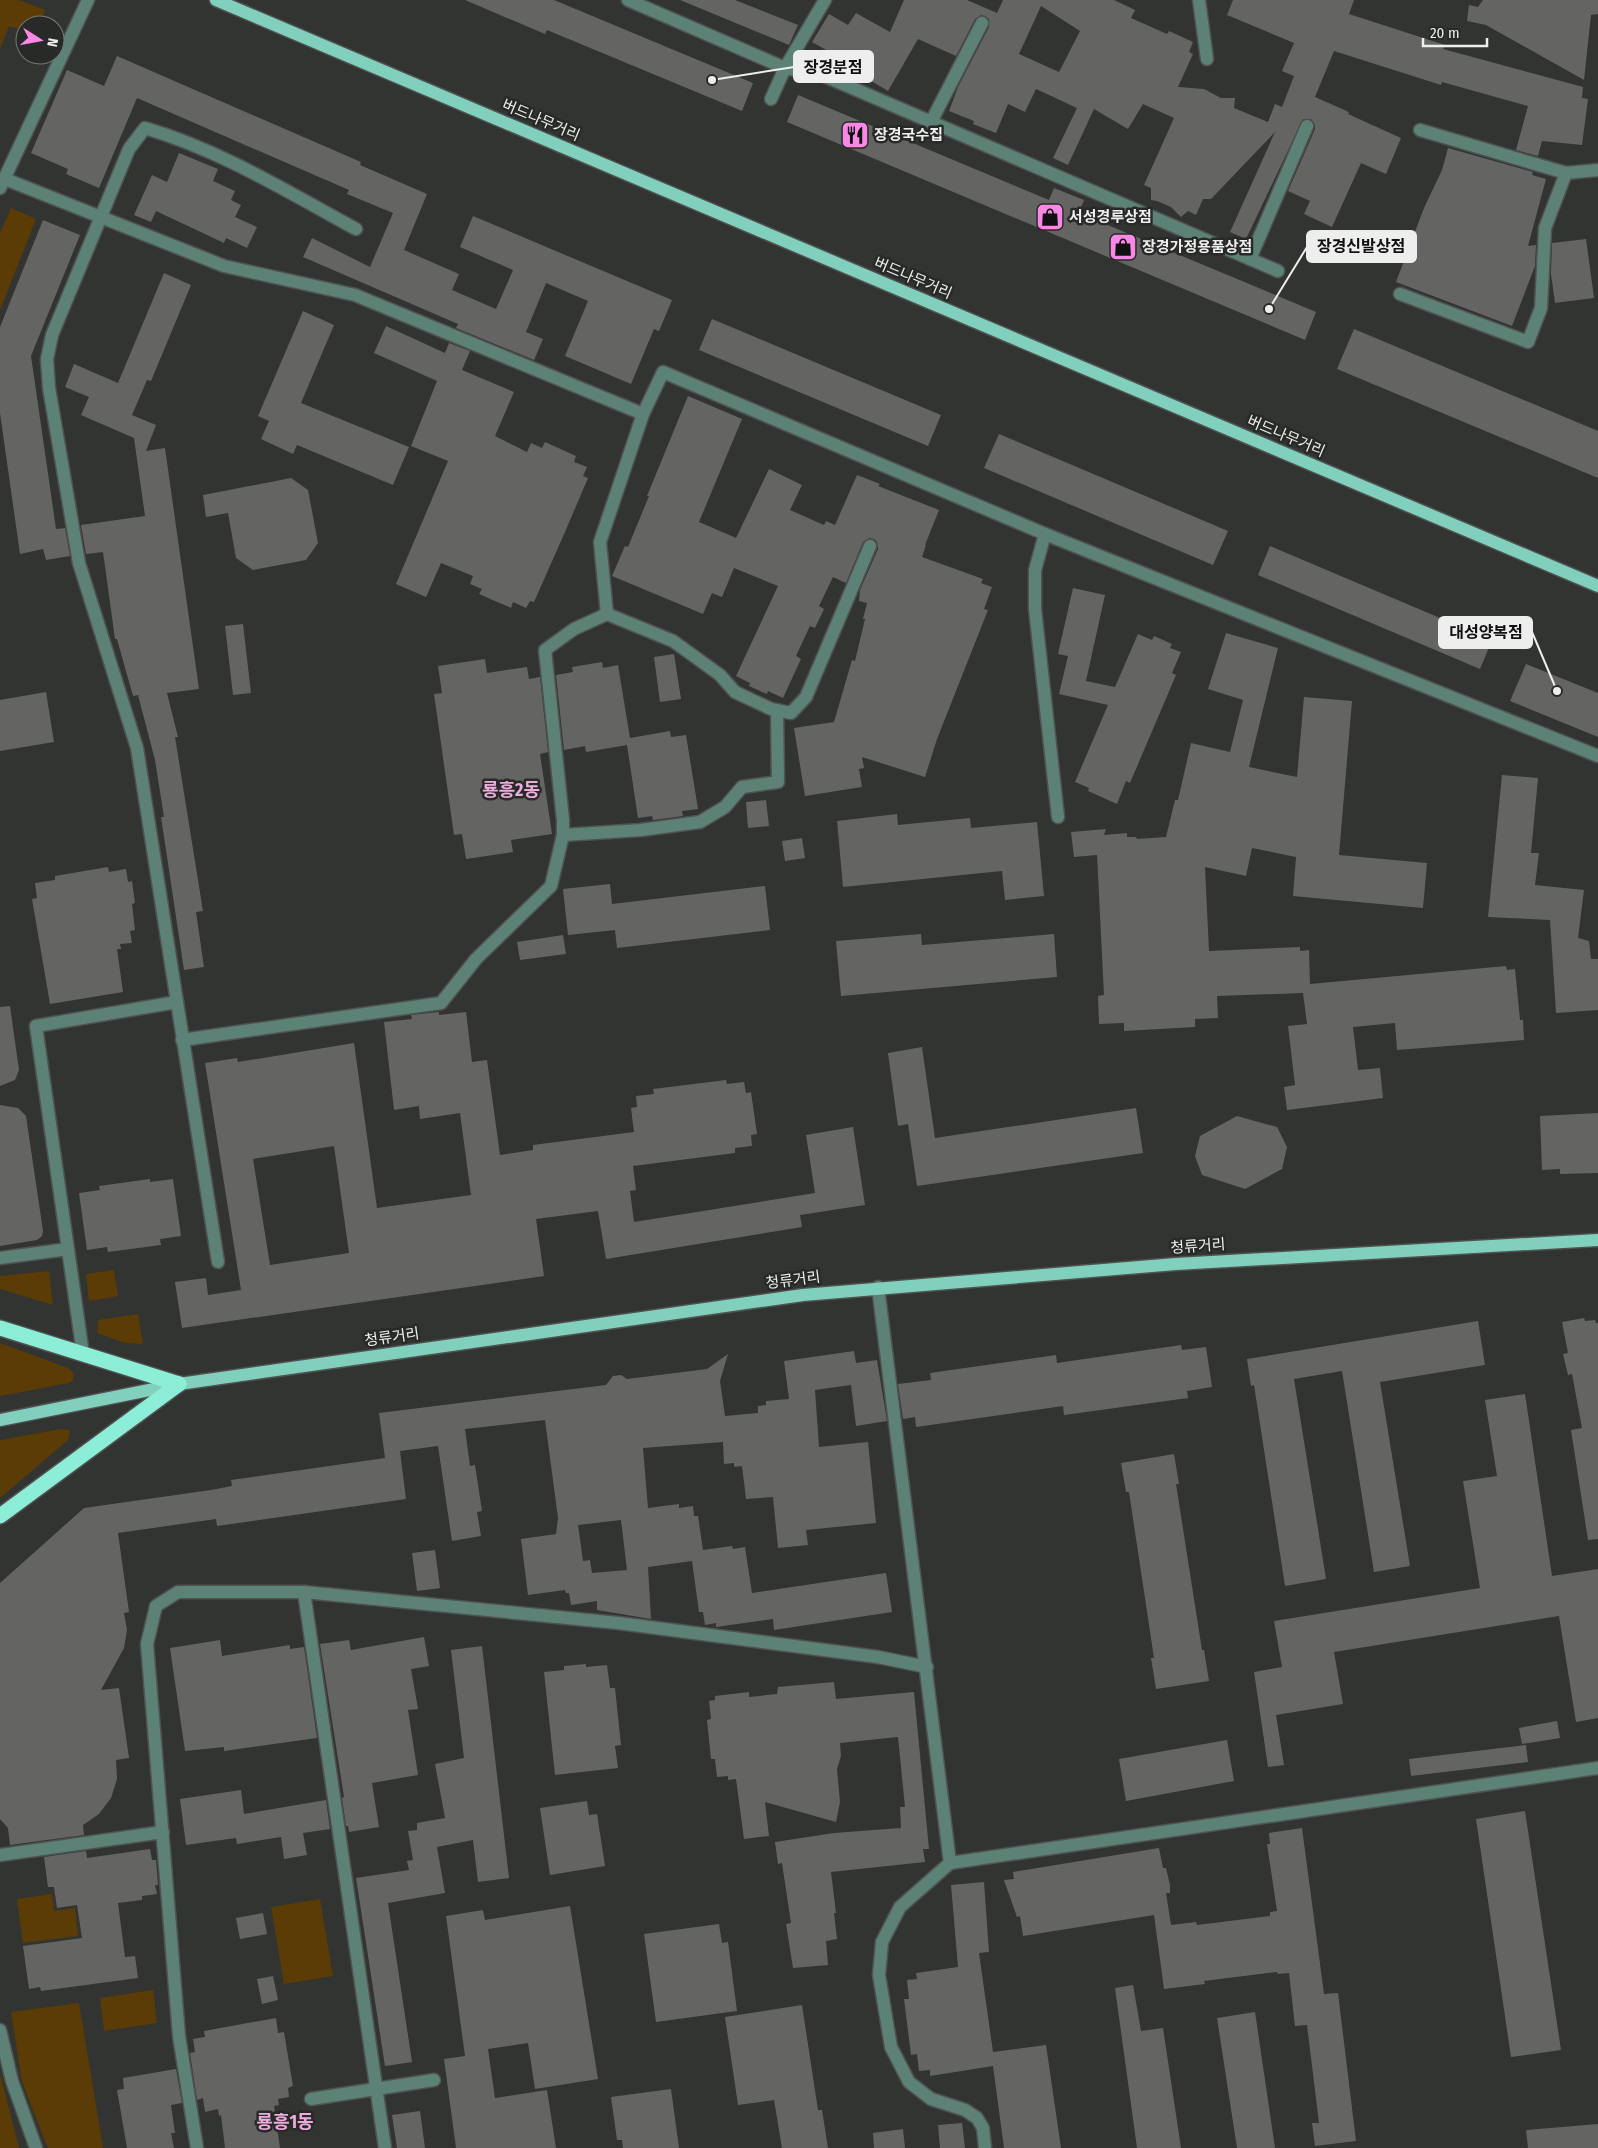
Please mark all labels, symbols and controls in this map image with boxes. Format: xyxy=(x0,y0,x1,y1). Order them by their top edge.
north arrow xyxy=(15,15,65,65)
scale bar xyxy=(1423,15,1487,47)
text: 20 m xyxy=(1430,24,1460,42)
text: N xyxy=(43,37,61,48)
callout: 장경분점 xyxy=(794,51,873,82)
text: 장경분점 xyxy=(804,58,862,77)
street label: 버드나무거리 xyxy=(499,96,583,144)
restaurant icon: 장경국수집 xyxy=(840,120,870,150)
place label: 장경국수집 xyxy=(874,126,943,144)
shop icon: 서성경루상점 xyxy=(1035,202,1065,232)
place label: 서성경루상점 xyxy=(1069,208,1152,226)
callout: 장경신발상점 xyxy=(1307,231,1416,262)
shop icon: 장경가정용품상점 xyxy=(1108,232,1138,262)
text: 장경신발상점 xyxy=(1317,237,1405,256)
place label: 장경가정용품상점 xyxy=(1142,238,1252,256)
street label: 버드나무거리 xyxy=(871,254,955,302)
street label: 버드나무거리 xyxy=(1244,412,1328,460)
callout: 대성양복점 xyxy=(1439,617,1532,648)
text: 대성양복점 xyxy=(1449,623,1523,642)
district label: 룡흥2동 xyxy=(482,779,540,801)
street label: 청류거리 xyxy=(1170,1235,1226,1257)
street label: 청류거리 xyxy=(765,1268,821,1292)
street label: 청류거리 xyxy=(363,1324,421,1350)
district label: 룡흥1동 xyxy=(256,2111,314,2133)

